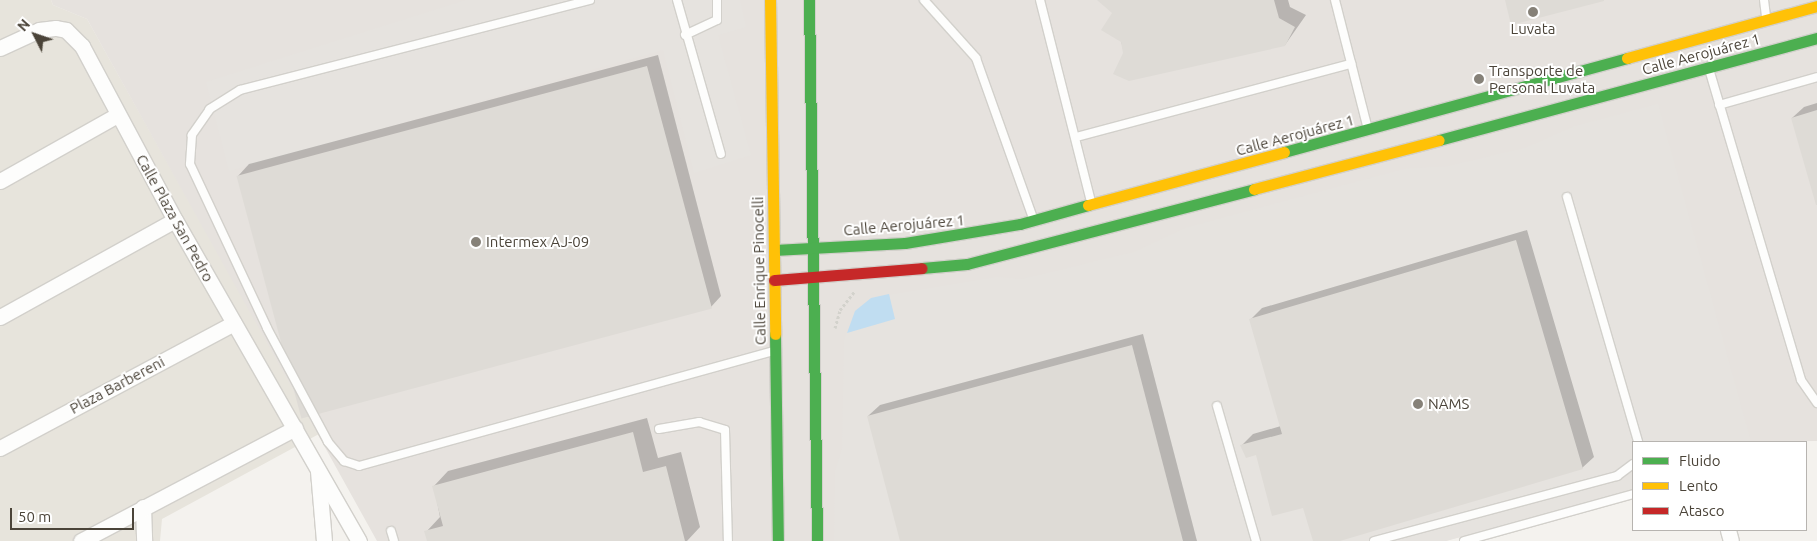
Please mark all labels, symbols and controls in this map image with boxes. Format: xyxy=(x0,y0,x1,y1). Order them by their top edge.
marker: Luvata xyxy=(1527,6,1539,18)
north arrow xyxy=(10,10,60,60)
text: N xyxy=(14,16,33,34)
place label: Luvata xyxy=(1511,20,1555,38)
street label: Calle Aerojuárez 1 xyxy=(1640,30,1762,78)
place label: Transporte de Personal Luvata xyxy=(1489,61,1595,96)
marker: Transporte de Personal Luvata xyxy=(1473,73,1485,85)
street label: Calle Aerojuárez 1 xyxy=(1234,111,1356,159)
street label: Calle Plaza San Pedro xyxy=(132,151,218,285)
street label: Calle Enrique Pinocelli xyxy=(749,197,769,345)
street label: Calle Aerojuárez 1 xyxy=(843,211,965,239)
place label: Intermex AJ-09 xyxy=(486,233,589,251)
marker: Intermex AJ-09 xyxy=(470,236,482,248)
street label: Plaza Barbereni xyxy=(67,352,167,418)
place label: NAMS xyxy=(1428,395,1469,413)
marker: NAMS xyxy=(1412,398,1424,410)
legend xyxy=(1632,441,1807,531)
text: Fluido xyxy=(1679,452,1721,469)
text: Lento xyxy=(1679,477,1718,494)
scale bar xyxy=(12,498,136,530)
text: Atasco xyxy=(1679,502,1725,519)
text: 50 m xyxy=(18,508,51,525)

